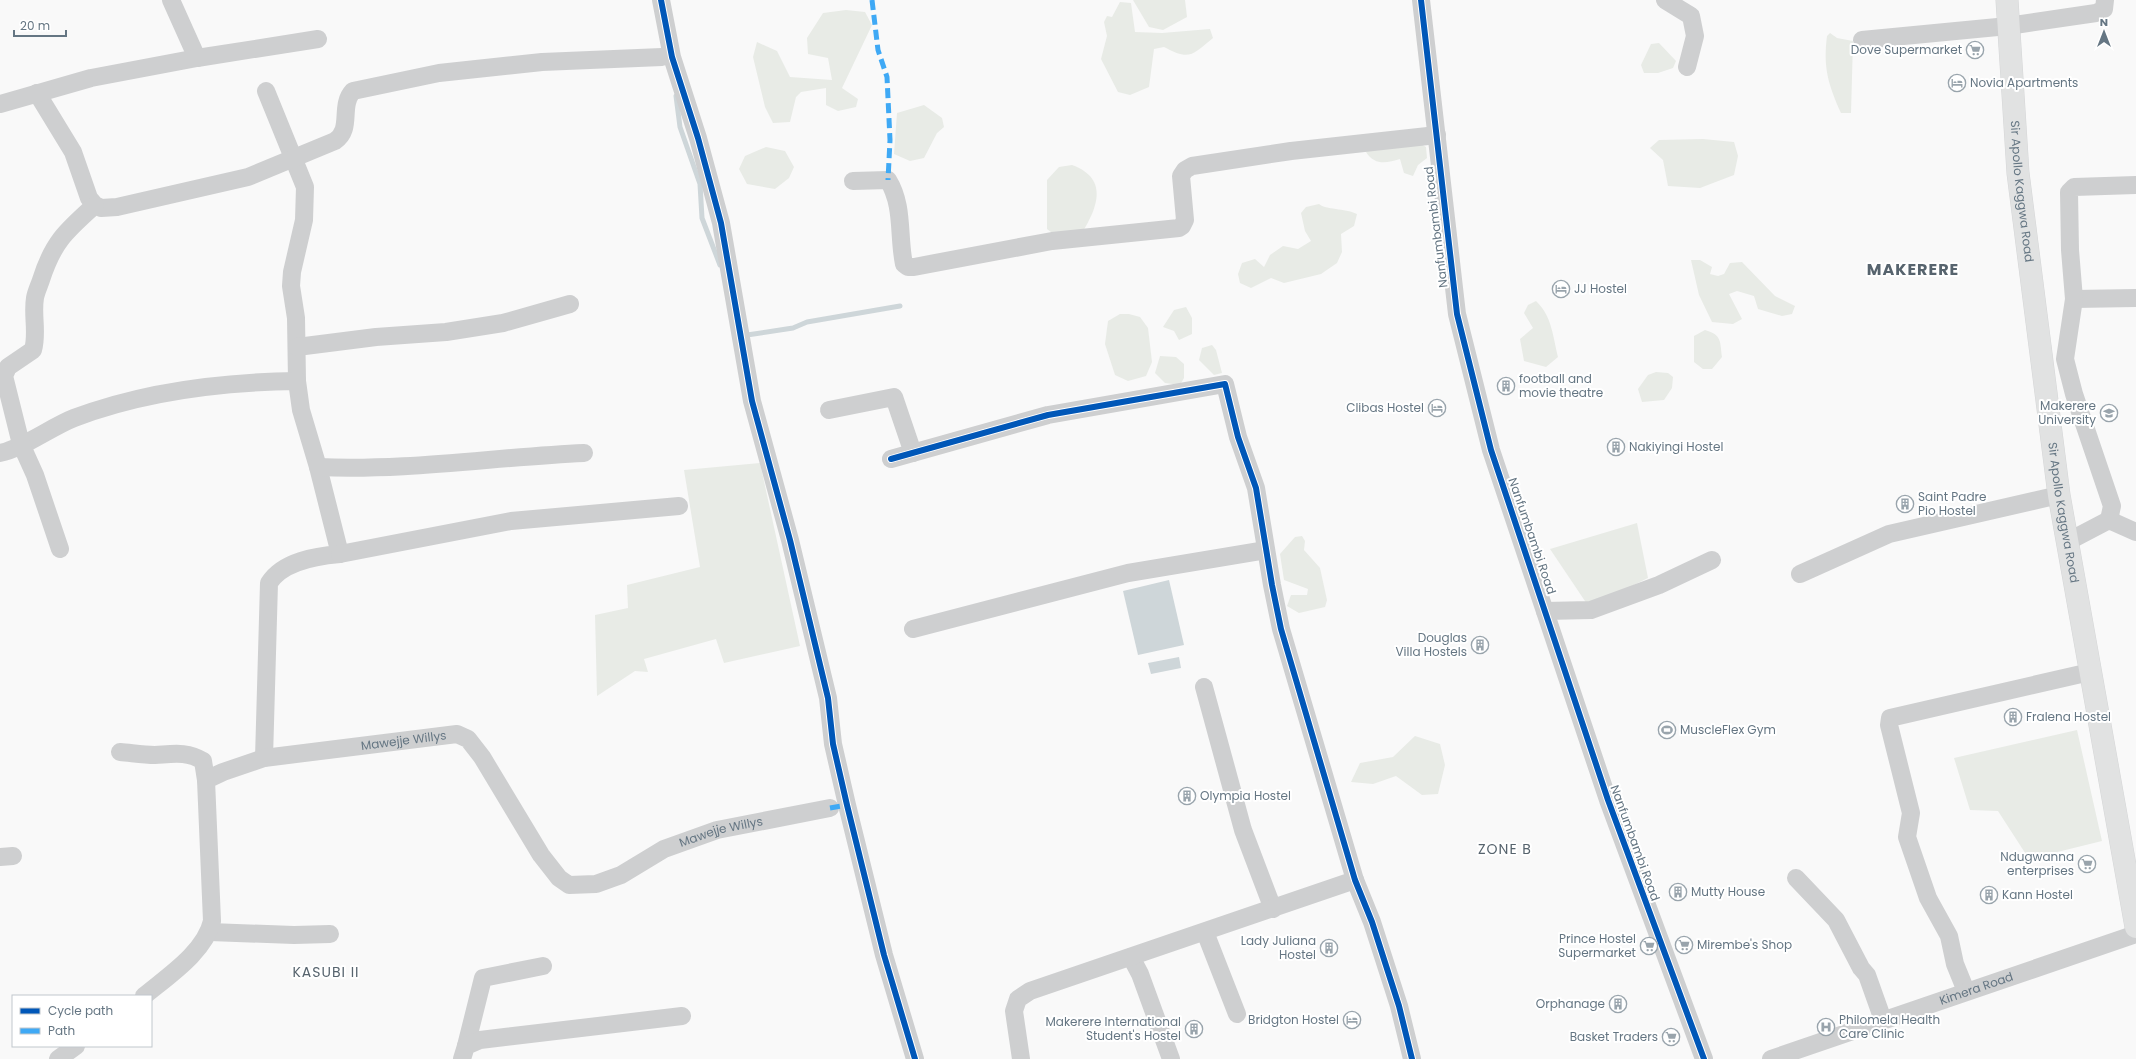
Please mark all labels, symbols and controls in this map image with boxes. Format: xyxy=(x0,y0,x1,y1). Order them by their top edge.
scale bar xyxy=(14,12,66,38)
north arrow xyxy=(2084,12,2124,52)
text: N xyxy=(2100,14,2108,30)
text: 20 m xyxy=(20,17,50,34)
supermarket icon: Dove Supermarket xyxy=(1965,40,1985,60)
place label: Dove Supermarket xyxy=(1851,41,1962,58)
hotel icon: Novia Apartments xyxy=(1947,73,1967,93)
place label: Novia Apartments xyxy=(1970,74,2078,91)
street label: Sir Apollo Kaggwa Road xyxy=(2007,120,2038,263)
street label: Nanfumbambi Road xyxy=(1420,165,1451,289)
district label: MAKERERE xyxy=(1867,258,1959,281)
hotel icon: JJ Hostel xyxy=(1551,279,1571,299)
place label: JJ Hostel xyxy=(1574,280,1627,297)
place label: football and movie theatre xyxy=(1519,370,1603,401)
building icon: football and movie theatre xyxy=(1496,376,1516,396)
place label: Makerere University xyxy=(2038,397,2096,428)
hotel icon: Clibas Hostel xyxy=(1427,398,1447,418)
place label: Clibas Hostel xyxy=(1346,399,1424,416)
school or university icon: Makerere University xyxy=(2099,403,2119,423)
building icon: Nakiyingi Hostel xyxy=(1606,437,1626,457)
place label: Nakiyingi Hostel xyxy=(1629,438,1723,455)
street label: Sir Apollo Kaggwa Road xyxy=(2044,441,2084,584)
street label: Nanfumbambi Road xyxy=(1505,475,1560,596)
place label: Saint Padre Pio Hostel xyxy=(1918,488,1986,519)
building icon: Saint Padre Pio Hostel xyxy=(1895,494,1915,514)
place label: Douglas Villa Hostels xyxy=(1395,629,1467,660)
building icon: Douglas Villa Hostels xyxy=(1470,635,1490,655)
building icon: Fralena Hostel xyxy=(2003,707,2023,727)
place label: Fralena Hostel xyxy=(2026,708,2111,725)
sports icon: MuscleFlex Gym xyxy=(1657,720,1677,740)
place label: MuscleFlex Gym xyxy=(1680,721,1776,738)
street label: Mawejje Willys xyxy=(360,726,447,754)
street label: Nanfumbambi Road xyxy=(1607,782,1664,903)
building icon: Olympia Hostel xyxy=(1177,786,1197,806)
place label: Olympia Hostel xyxy=(1200,787,1291,804)
street label: Mawejje Willys xyxy=(677,812,764,851)
district label: ZONE B xyxy=(1478,839,1532,859)
place label: Ndugwanna enterprises xyxy=(2000,848,2074,879)
supermarket icon: Ndugwanna enterprises xyxy=(2077,854,2097,874)
building icon: Mutty House xyxy=(1668,882,1688,902)
place label: Mutty House xyxy=(1691,883,1765,900)
building icon: Kann Hostel xyxy=(1979,885,1999,905)
place label: Kann Hostel xyxy=(2002,886,2073,903)
place label: Prince Hostel Supermarket xyxy=(1558,930,1636,961)
place label: Lady Juliana Hostel xyxy=(1241,932,1316,963)
supermarket icon: Mirembe's Shop xyxy=(1674,935,1694,955)
supermarket icon: Prince Hostel Supermarket xyxy=(1639,936,1659,956)
place label: Mirembe's Shop xyxy=(1697,936,1792,953)
building icon: Lady Juliana Hostel xyxy=(1319,938,1339,958)
district label: KASUBI II xyxy=(292,962,360,982)
street label: Kimera Road xyxy=(1937,968,2015,1009)
building icon: Orphanage xyxy=(1608,994,1628,1014)
legend xyxy=(12,995,152,1047)
place label: Orphanage xyxy=(1536,995,1605,1012)
text: Cycle path xyxy=(48,1002,113,1019)
hotel icon: Bridgton Hostel xyxy=(1342,1010,1362,1030)
place label: Bridgton Hostel xyxy=(1248,1011,1339,1028)
place label: Philomela Health Care Clinic xyxy=(1839,1011,1940,1042)
place label: Makerere International Student's Hostel xyxy=(1045,1013,1181,1044)
hospital icon: Philomela Health Care Clinic xyxy=(1816,1017,1836,1037)
building icon: Makerere International Student's Hostel xyxy=(1184,1019,1204,1039)
text: Path xyxy=(48,1022,75,1039)
supermarket icon: Basket Traders xyxy=(1661,1027,1681,1047)
place label: Basket Traders xyxy=(1570,1028,1658,1045)

